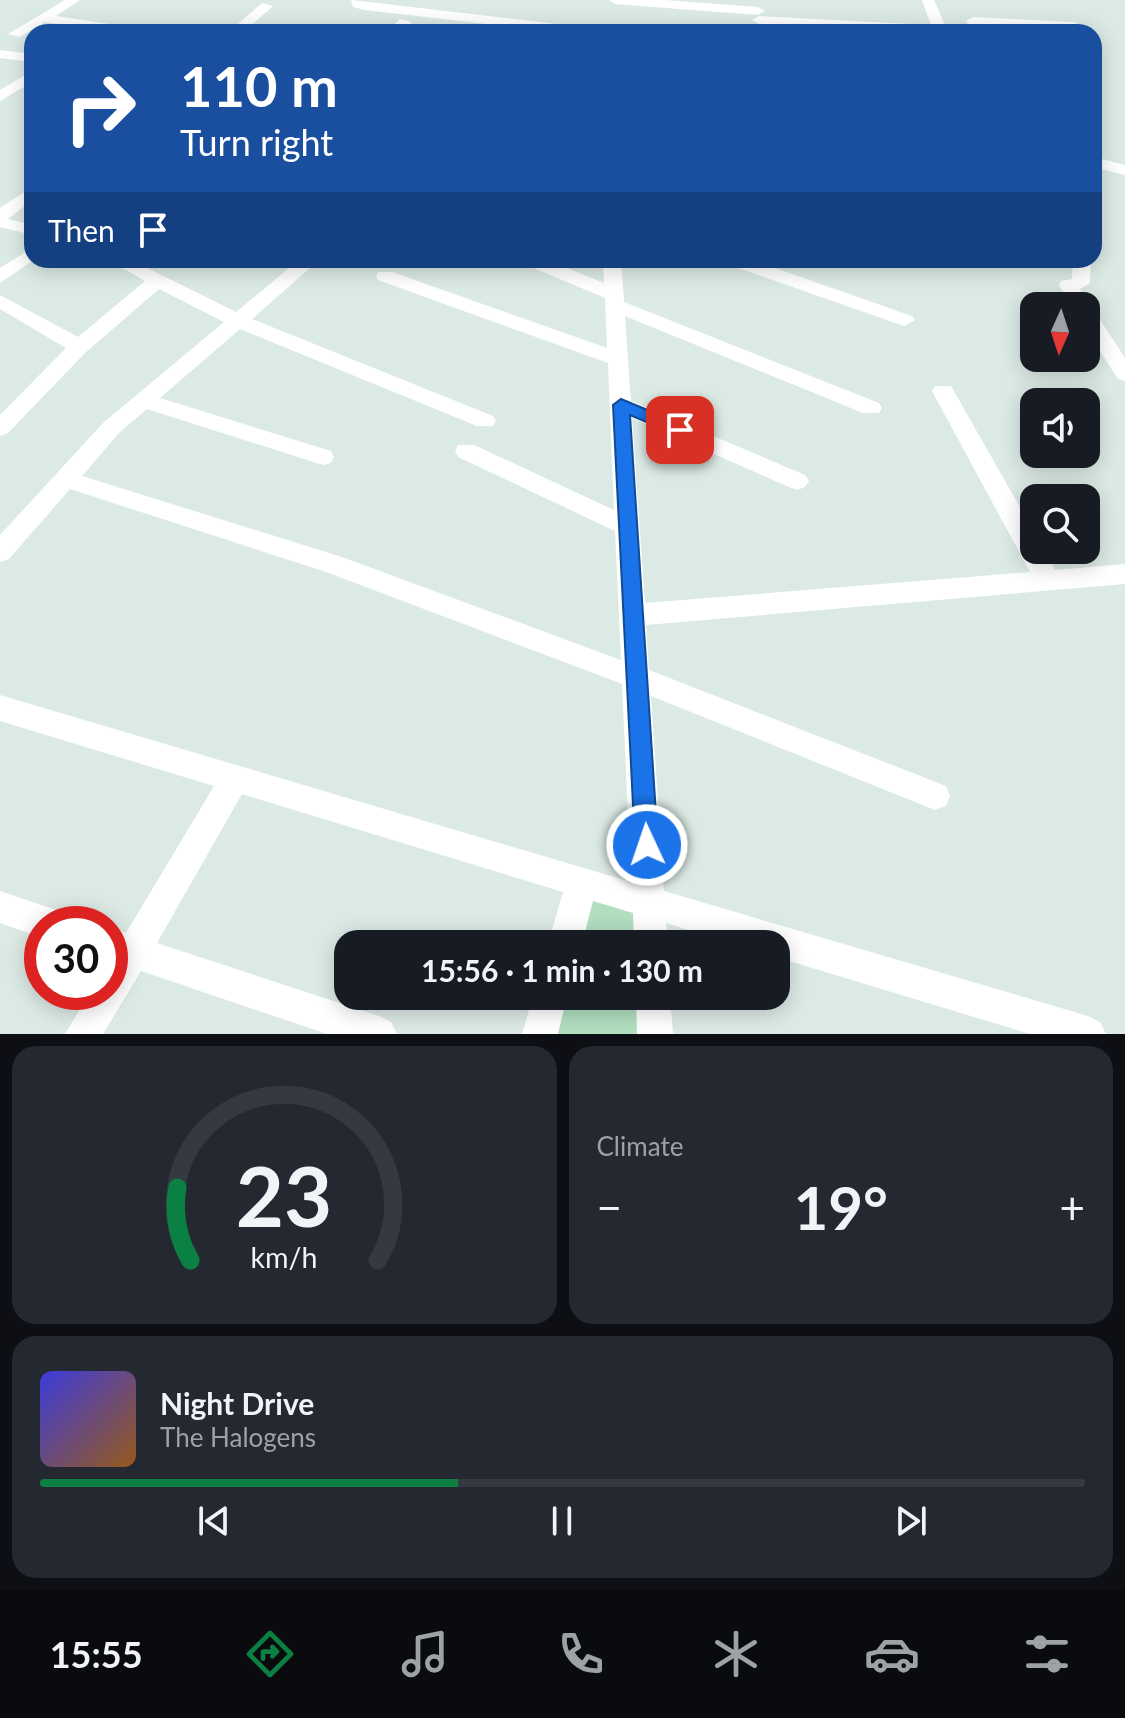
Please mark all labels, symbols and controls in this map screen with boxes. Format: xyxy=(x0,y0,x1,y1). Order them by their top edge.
text: 110 m xyxy=(180,52,338,119)
icon: right xyxy=(48,56,152,160)
text: Turn right xyxy=(180,120,333,164)
icon: arrive xyxy=(131,208,175,252)
text: Then xyxy=(48,212,115,248)
north arrow xyxy=(1020,292,1100,372)
map controls xyxy=(1020,292,1100,564)
button: sound xyxy=(1020,388,1100,468)
pin xyxy=(646,396,714,464)
icon: arrive xyxy=(658,408,702,452)
button: search xyxy=(1020,484,1100,564)
position arrow xyxy=(605,803,689,887)
speed limit sign: 30 xyxy=(24,906,128,1010)
text: 15:56 · 1 min · 130 m xyxy=(421,952,703,988)
text: Climate xyxy=(597,1130,683,1162)
text: 23 xyxy=(236,1145,333,1245)
text: 19° xyxy=(793,1171,888,1243)
text: − xyxy=(597,1181,622,1233)
text: + xyxy=(1059,1181,1085,1233)
text: km/h xyxy=(251,1240,318,1274)
text: Night Drive xyxy=(160,1385,314,1421)
text: The Halogens xyxy=(160,1421,316,1453)
icon: previous xyxy=(192,1499,236,1543)
icon: pause xyxy=(540,1499,584,1543)
icon: next xyxy=(889,1499,933,1543)
icon: directions xyxy=(242,1626,298,1682)
icon: music xyxy=(397,1626,453,1682)
icon: phone xyxy=(553,1626,609,1682)
icon: climate xyxy=(708,1626,764,1682)
icon: car xyxy=(864,1626,920,1682)
icon: filters xyxy=(1019,1626,1075,1682)
text: 15:55 xyxy=(50,1632,143,1676)

